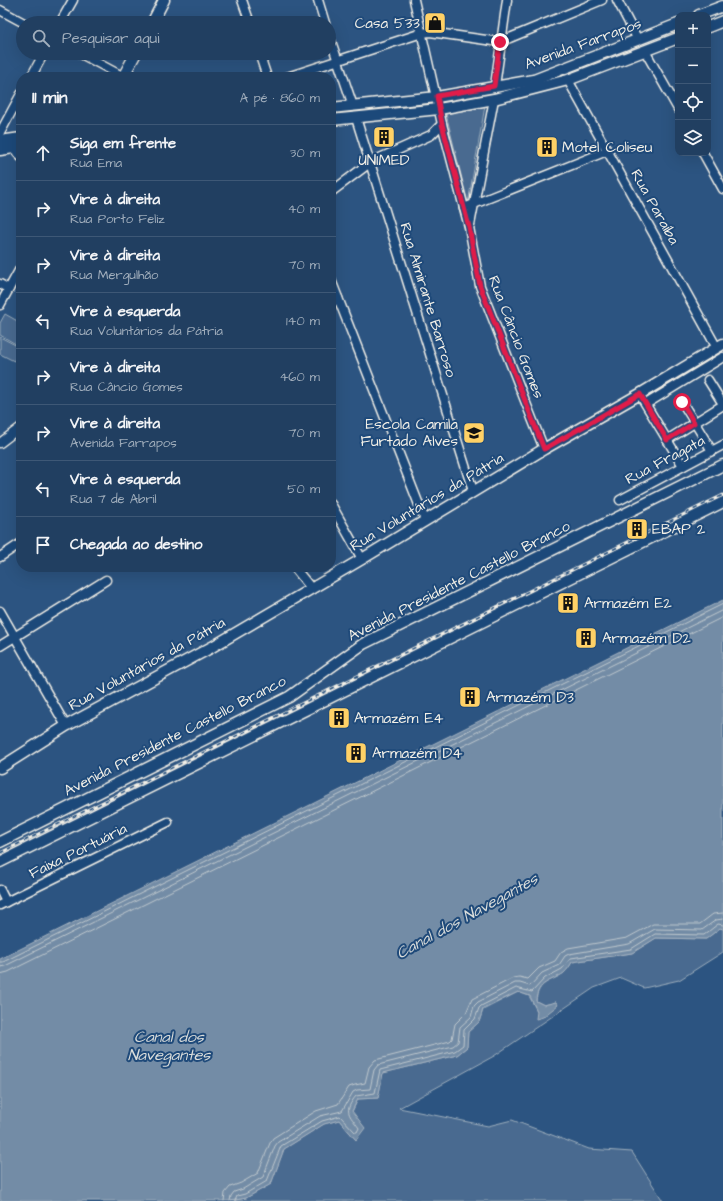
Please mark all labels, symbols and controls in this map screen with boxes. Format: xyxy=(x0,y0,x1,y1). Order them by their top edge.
shop icon: Casa 533 xyxy=(422,10,448,36)
map controls xyxy=(675,12,711,156)
button: + xyxy=(675,12,711,48)
place label: Casa 533 xyxy=(355,13,420,34)
street label: Avenida Farrapos xyxy=(522,13,645,75)
search box xyxy=(16,16,336,60)
icon: search xyxy=(30,27,52,49)
text: Pesquisar aqui xyxy=(62,28,159,49)
route end xyxy=(491,33,509,51)
button: − xyxy=(675,48,711,84)
button: locate xyxy=(675,84,711,120)
text: 11 min xyxy=(32,86,67,110)
text: A pé · 860 m xyxy=(240,89,320,107)
button: layers xyxy=(675,120,711,156)
building icon: UNIMED xyxy=(371,124,397,150)
text: Siga em frente xyxy=(70,133,176,154)
building icon: Motel Coliseu xyxy=(534,134,560,160)
place label: Motel Coliseu xyxy=(562,137,653,158)
icon: ahead xyxy=(32,142,54,164)
text: 30 m xyxy=(290,144,320,162)
place label: UNIMED xyxy=(358,150,410,171)
text: Rua Ema xyxy=(70,154,122,172)
street label: Rua Paraíba xyxy=(626,165,685,249)
text: Vire à direita xyxy=(70,189,160,210)
icon: right xyxy=(32,198,54,220)
text: 40 m xyxy=(288,200,320,218)
text: Rua Porto Feliz xyxy=(70,210,165,228)
street label: Rua Almirante Barroso xyxy=(394,220,462,380)
text: Vire à direita xyxy=(70,245,160,266)
icon: right xyxy=(32,254,54,276)
text: 70 m xyxy=(288,256,320,274)
text: Rua Mergulhão xyxy=(70,266,158,284)
street label: Rua Câncio Gomes xyxy=(483,273,549,402)
text: Vire à esquerda xyxy=(70,301,180,322)
icon: left xyxy=(32,310,54,332)
text: 140 m xyxy=(286,312,320,330)
text: Rua Voluntários da Pátria xyxy=(70,322,223,340)
text: Vire à direita xyxy=(70,357,160,378)
icon: right xyxy=(32,366,54,388)
text: 460 m xyxy=(279,368,320,386)
text: Rua Câncio Gomes xyxy=(70,378,183,396)
route start xyxy=(673,393,691,411)
text: Vire à direita xyxy=(70,413,160,434)
place label: Escola Camila Furtado Alves xyxy=(361,414,458,452)
school or university icon: Escola Camila Furtado Alves xyxy=(461,420,487,446)
icon: right xyxy=(32,422,54,444)
text: 70 m xyxy=(288,424,320,442)
street label: Rua Fragata xyxy=(622,430,709,491)
text: Avenida Farrapos xyxy=(70,434,177,452)
street label: Rua Voluntários da Pátria xyxy=(346,447,508,556)
text: Vire à esquerda xyxy=(70,469,180,490)
icon: left xyxy=(32,478,54,500)
text: 50 m xyxy=(287,480,320,498)
text: Rua 7 de Abril xyxy=(70,490,157,508)
street label: Avenida Presidente Castello Branco xyxy=(344,515,574,646)
building icon: EBAP 2 xyxy=(624,516,650,542)
place label: EBAP 2 xyxy=(652,519,706,540)
icon: arrive xyxy=(32,534,54,556)
text: Chegada ao destino xyxy=(70,534,203,555)
building icon: Armazém E2 xyxy=(555,590,581,616)
place label: Armazém E2 xyxy=(584,593,672,614)
street label: Rua Voluntários da Pátria xyxy=(65,612,229,716)
building icon: Armazém D2 xyxy=(573,625,599,651)
place label: Armazém D2 xyxy=(602,628,691,649)
street label: Avenida Presidente Castello Branco xyxy=(60,670,290,801)
building icon: Armazém D3 xyxy=(457,684,483,710)
place label: Armazém D3 xyxy=(486,687,574,708)
building icon: Armazém E4 xyxy=(326,705,352,731)
place label: Armazém E4 xyxy=(354,708,444,729)
building icon: Armazém D4 xyxy=(343,740,369,766)
place label: Armazém D4 xyxy=(372,743,462,764)
street label: Faixa Portuária xyxy=(25,818,131,884)
water label: Canal dos Navegantes xyxy=(392,867,543,965)
water label: Canal dos Navegantes xyxy=(128,1026,211,1067)

